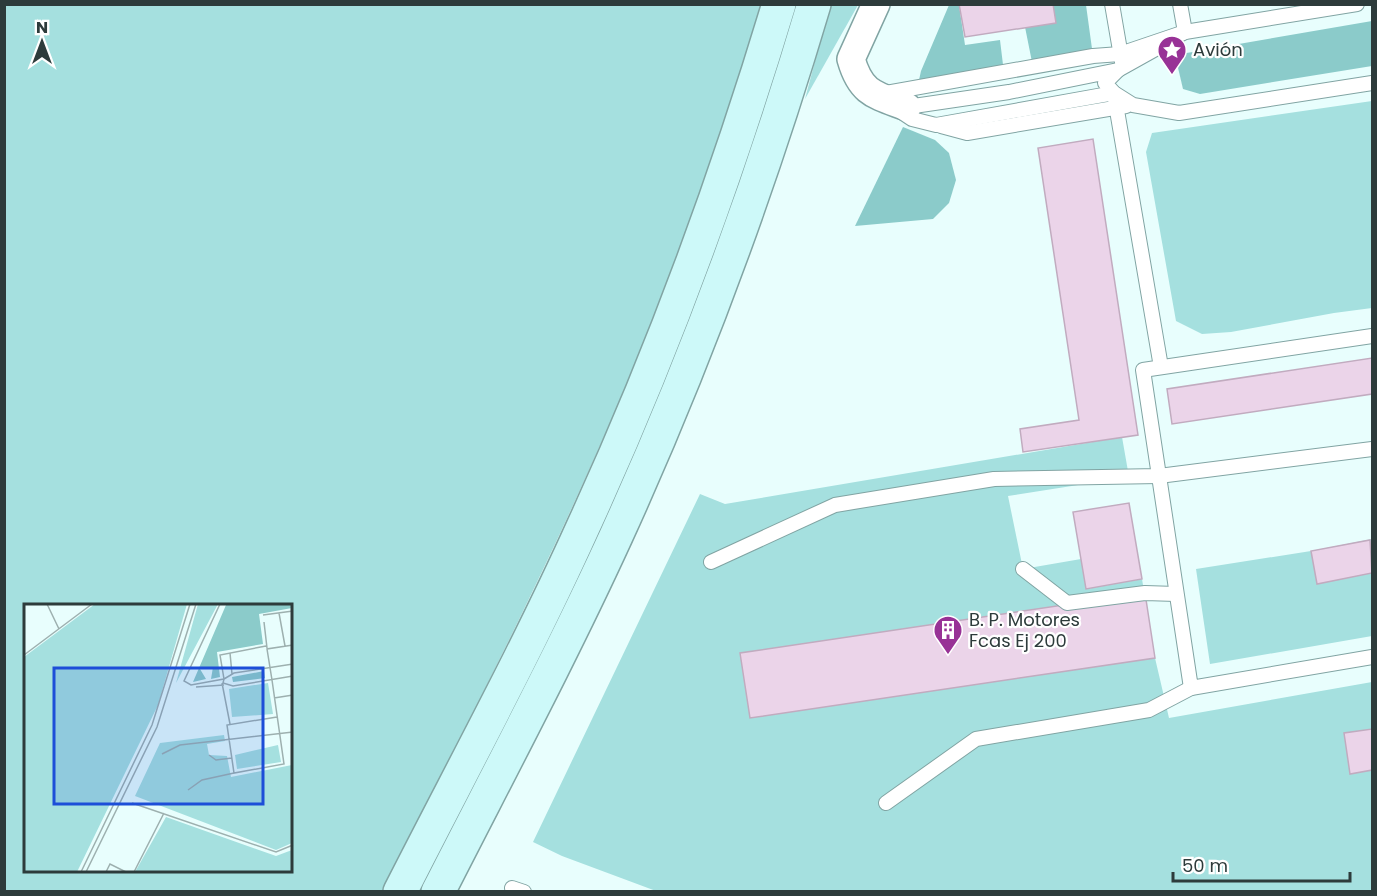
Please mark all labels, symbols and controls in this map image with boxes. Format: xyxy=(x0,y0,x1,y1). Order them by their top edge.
north arrow xyxy=(12,12,72,72)
text: N xyxy=(36,16,48,39)
place icon: Avión xyxy=(1156,34,1188,76)
place label: Avión xyxy=(1193,37,1243,62)
inset map xyxy=(24,604,292,872)
place label: B. P. Motores Fcas Ej 200 xyxy=(969,607,1080,653)
building icon: B. P. Motores Fcas Ej 200 xyxy=(932,614,964,656)
scale bar xyxy=(1173,845,1350,883)
text: 50 m xyxy=(1182,853,1228,878)

